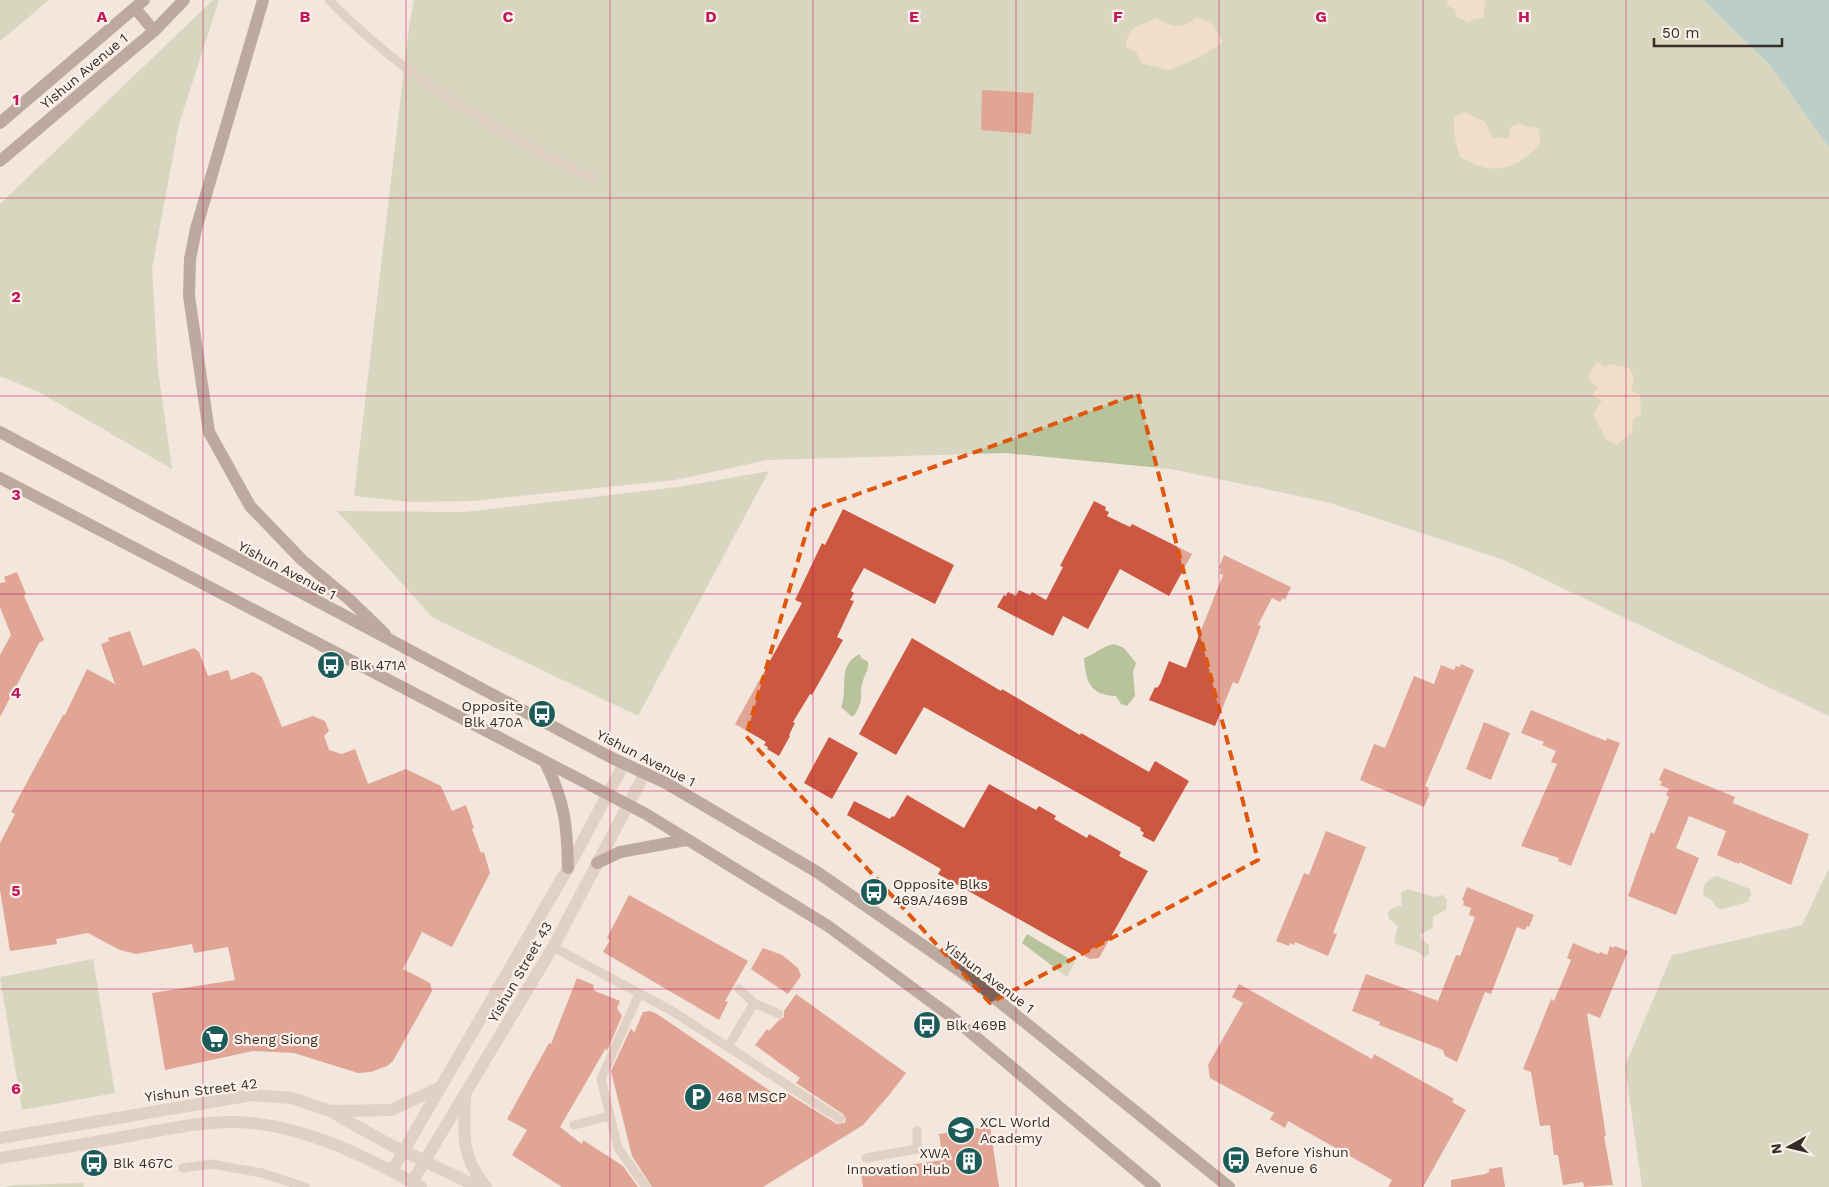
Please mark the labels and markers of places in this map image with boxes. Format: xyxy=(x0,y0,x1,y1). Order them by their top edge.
bus stop icon: Blk 471A xyxy=(316,650,346,680)
place label: Blk 471A xyxy=(350,657,406,673)
place label: Opposite Blk 470A xyxy=(462,698,523,730)
bus stop icon: Opposite Blk 470A xyxy=(527,699,557,729)
place label: Opposite Blks 469A/469B xyxy=(893,876,988,908)
bus stop icon: Opposite Blks 469A/469B xyxy=(859,877,889,907)
bus stop icon: Blk 469B xyxy=(912,1010,942,1040)
place label: Blk 469B xyxy=(946,1017,1007,1033)
supermarket icon: Sheng Siong xyxy=(200,1024,230,1054)
place label: Sheng Siong xyxy=(234,1031,318,1047)
parking icon: 468 MSCP xyxy=(683,1082,713,1112)
place label: 468 MSCP xyxy=(717,1089,787,1105)
place label: XCL World Academy xyxy=(980,1114,1050,1146)
school or university icon: XCL World Academy xyxy=(946,1115,976,1145)
place label: Before Yishun Avenue 6 xyxy=(1255,1144,1349,1176)
place label: XWA Innovation Hub xyxy=(846,1145,950,1177)
bus stop icon: Before Yishun Avenue 6 xyxy=(1221,1145,1251,1175)
building icon: XWA Innovation Hub xyxy=(954,1146,984,1176)
bus stop icon: Blk 467C xyxy=(79,1148,109,1178)
place label: Blk 467C xyxy=(113,1155,173,1171)

